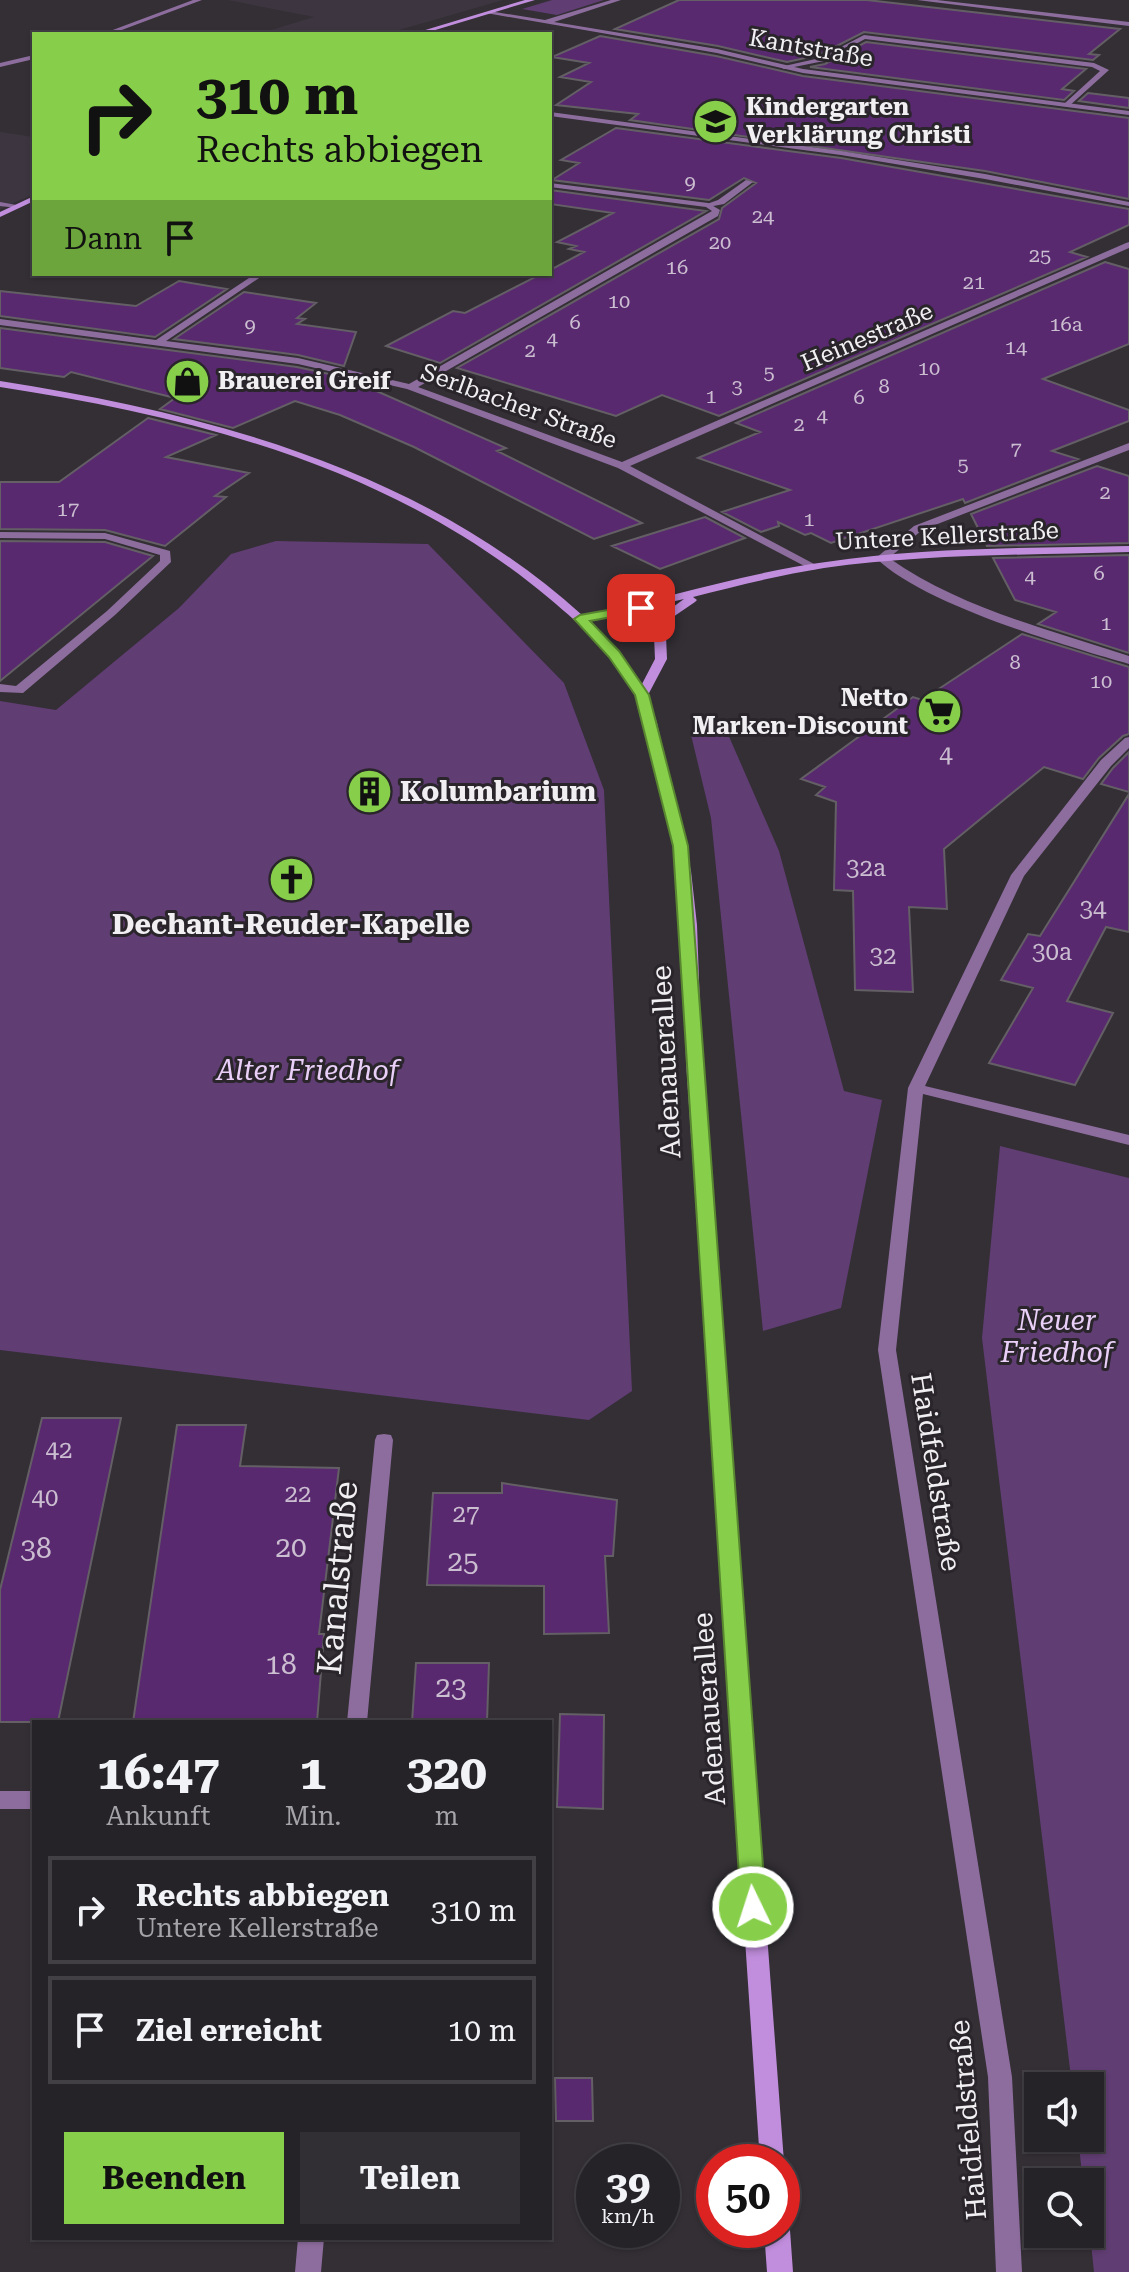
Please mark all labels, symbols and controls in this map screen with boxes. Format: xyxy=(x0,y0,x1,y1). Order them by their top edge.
street label: Kantstraße xyxy=(747,23,875,73)
text: 310 m xyxy=(196,62,358,128)
icon: right xyxy=(64,64,168,168)
place label: Kindergarten Verklärung Christi xyxy=(746,93,971,149)
school or university icon: Kindergarten Verklärung Christi xyxy=(691,97,739,145)
text: Rechts abbiegen xyxy=(196,129,483,171)
house number: 9 xyxy=(684,170,696,194)
house number: 24 xyxy=(752,204,775,228)
icon: arrive xyxy=(158,216,202,260)
text: Dann xyxy=(64,221,142,256)
house number: 20 xyxy=(709,230,731,254)
house number: 25 xyxy=(1029,243,1051,267)
house number: 16 xyxy=(666,255,688,279)
house number: 21 xyxy=(963,270,985,294)
house number: 10 xyxy=(608,289,630,313)
street label: Heinestraße xyxy=(797,297,937,377)
house number: 6 xyxy=(569,310,581,334)
house number: 16a xyxy=(1049,312,1083,336)
house number: 9 xyxy=(244,313,256,337)
house number: 4 xyxy=(546,326,558,350)
house number: 14 xyxy=(1005,335,1028,359)
house number: 2 xyxy=(524,338,536,362)
house number: 10 xyxy=(918,356,940,380)
shop icon: Brauerei Greif xyxy=(163,357,211,405)
street label: Serlbacher Straße xyxy=(417,358,621,454)
house number: 5 xyxy=(763,360,775,384)
place label: Brauerei Greif xyxy=(218,367,391,395)
house number: 3 xyxy=(731,374,743,398)
house number: 8 xyxy=(878,374,890,398)
house number: 1 xyxy=(705,384,717,408)
house number: 6 xyxy=(853,385,865,409)
house number: 4 xyxy=(816,403,828,427)
house number: 2 xyxy=(793,412,805,436)
house number: 7 xyxy=(1010,437,1022,461)
house number: 5 xyxy=(957,452,969,476)
house number: 2 xyxy=(1099,480,1111,504)
house number: 17 xyxy=(57,497,79,521)
house number: 1 xyxy=(803,507,815,531)
street label: Untere Kellerstraße xyxy=(834,516,1060,556)
house number: 6 xyxy=(1093,561,1105,585)
house number: 4 xyxy=(1024,564,1036,588)
pin xyxy=(607,574,675,642)
icon: arrive xyxy=(619,586,663,630)
house number: 1 xyxy=(1100,611,1112,635)
house number: 8 xyxy=(1009,650,1021,674)
house number: 10 xyxy=(1090,669,1112,693)
place label: Netto Marken-Discount xyxy=(692,684,908,740)
supermarket icon: Netto Marken-Discount xyxy=(915,688,963,736)
house number: 4 xyxy=(939,741,953,769)
building icon: Kolumbarium xyxy=(345,767,393,815)
place label: Kolumbarium xyxy=(400,775,596,808)
house number: 32a xyxy=(846,854,886,882)
church icon: Dechant-Reuder-Kapelle xyxy=(267,855,315,903)
house number: 34 xyxy=(1080,895,1107,923)
place label: Dechant-Reuder-Kapelle xyxy=(112,908,470,941)
house number: 30a xyxy=(1032,938,1072,966)
house number: 32 xyxy=(870,942,896,970)
street label: Adenauerallee xyxy=(644,965,688,1159)
park label: Alter Friedhof xyxy=(215,1054,402,1087)
park label: Neuer Friedhof xyxy=(1000,1304,1116,1369)
street label: Haidfeldstraße xyxy=(904,1370,968,1574)
house number: 42 xyxy=(46,1436,72,1464)
street label: Kanalstraße xyxy=(309,1479,365,1677)
house number: 22 xyxy=(285,1480,311,1508)
house number: 40 xyxy=(32,1484,58,1512)
house number: 27 xyxy=(453,1500,479,1528)
house number: 20 xyxy=(275,1531,307,1564)
house number: 38 xyxy=(20,1532,52,1565)
house number: 25 xyxy=(447,1545,479,1578)
street label: Adenauerallee xyxy=(686,1611,732,1807)
house number: 18 xyxy=(265,1648,297,1681)
house number: 23 xyxy=(435,1671,467,1704)
text: 16:47 xyxy=(97,1745,220,1801)
text: 1 xyxy=(299,1745,326,1801)
text: 320 xyxy=(406,1745,487,1801)
text: Ankunft xyxy=(106,1801,210,1831)
text: Min. xyxy=(285,1801,341,1831)
text: m xyxy=(435,1801,458,1831)
position arrow xyxy=(711,1865,795,1949)
text: Rechts abbiegen xyxy=(136,1878,389,1913)
icon: right xyxy=(68,1888,112,1932)
text: 310 m xyxy=(431,1893,516,1928)
text: Untere Kellerstraße xyxy=(136,1913,379,1943)
icon: arrive xyxy=(68,2008,112,2052)
text: Ziel erreicht xyxy=(136,2013,322,2048)
text: 10 m xyxy=(447,2013,516,2048)
street label: Haidfeldstraße xyxy=(943,2019,993,2221)
map controls xyxy=(1024,2072,1104,2248)
button: sound xyxy=(1024,2072,1104,2152)
button: Beenden xyxy=(64,2132,284,2224)
button: Teilen xyxy=(300,2132,520,2224)
speed limit sign: 50 xyxy=(696,2144,800,2248)
text: 39 xyxy=(606,2162,650,2209)
button: search xyxy=(1024,2168,1104,2248)
text: km/h xyxy=(601,2204,655,2228)

